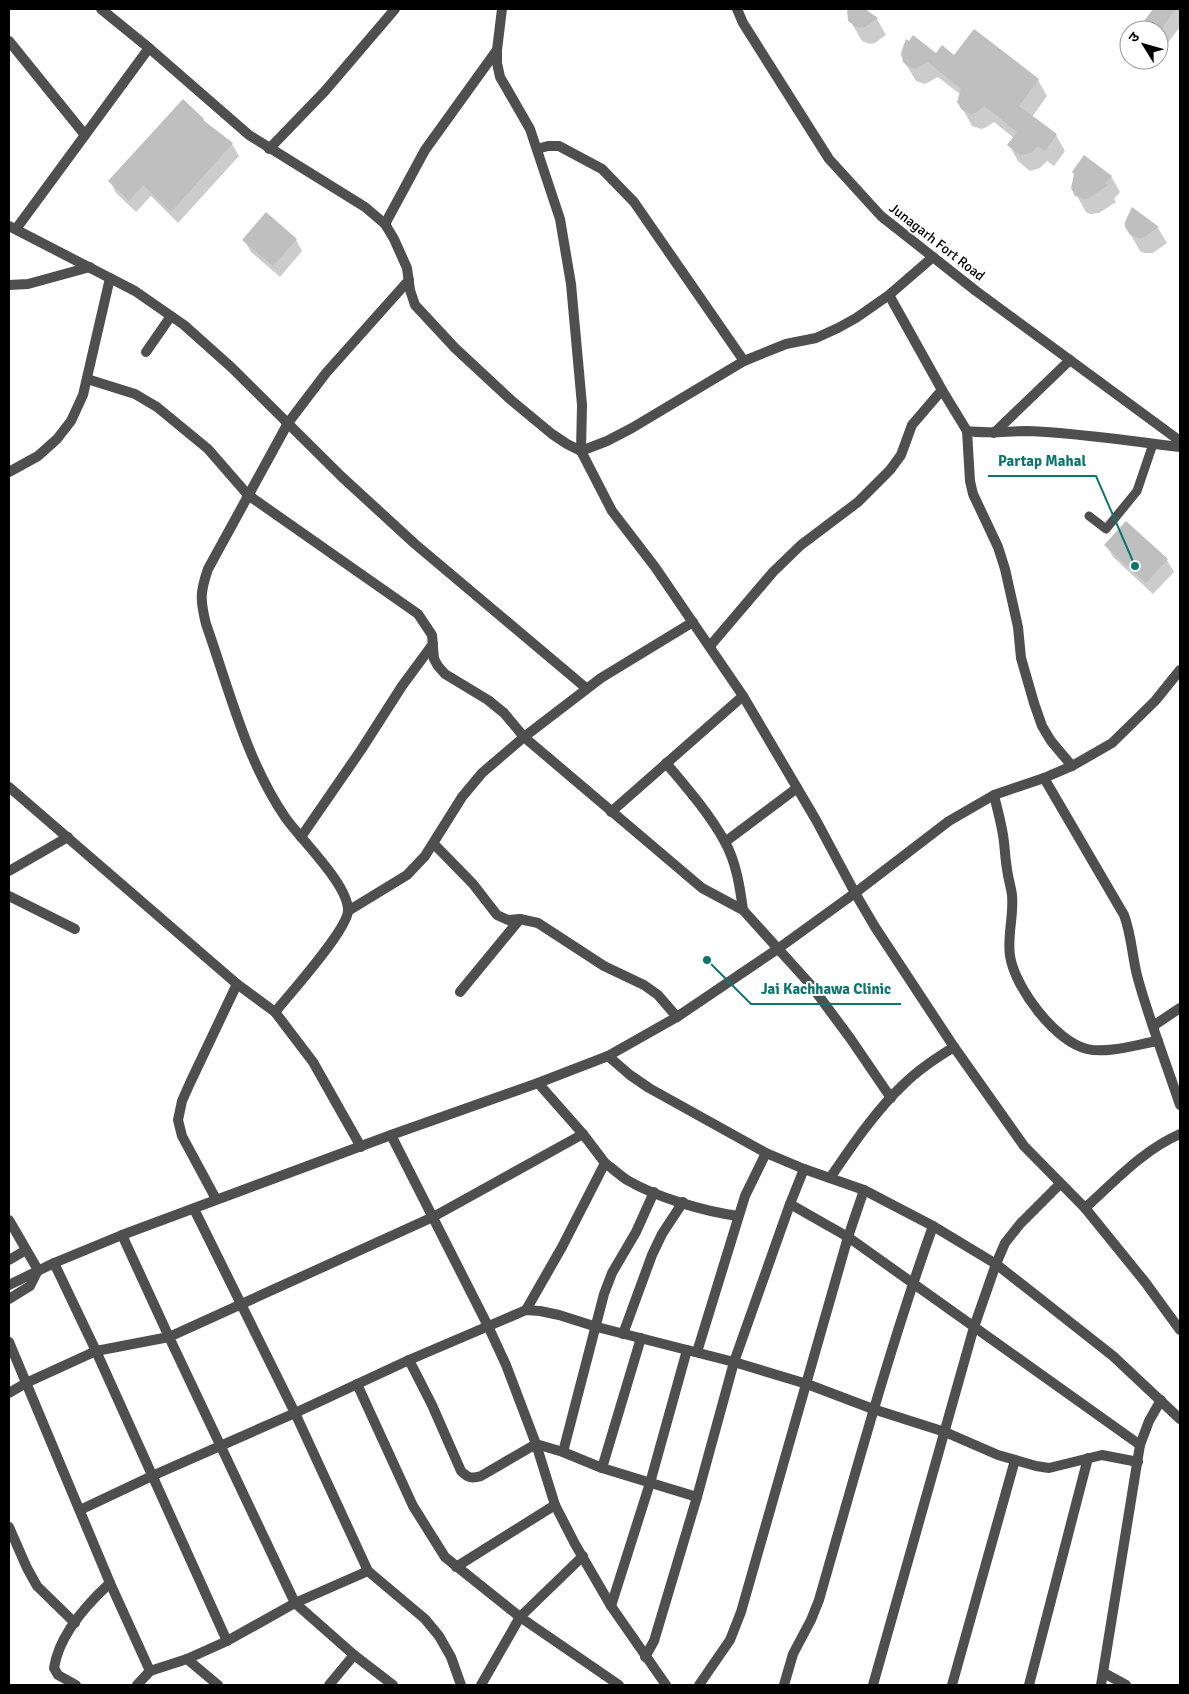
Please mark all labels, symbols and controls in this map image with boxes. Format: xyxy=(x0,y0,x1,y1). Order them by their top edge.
north arrow xyxy=(1119,20,1169,70)
text: उ xyxy=(1125,28,1144,46)
street label: Junagarh Fort Road xyxy=(886,199,988,285)
callout: Partap Mahal xyxy=(988,446,1096,476)
text: Partap Mahal xyxy=(998,452,1086,470)
callout: Jai Kachhawa Clinic xyxy=(751,974,901,1004)
text: Jai Kachhawa Clinic xyxy=(761,980,891,998)

